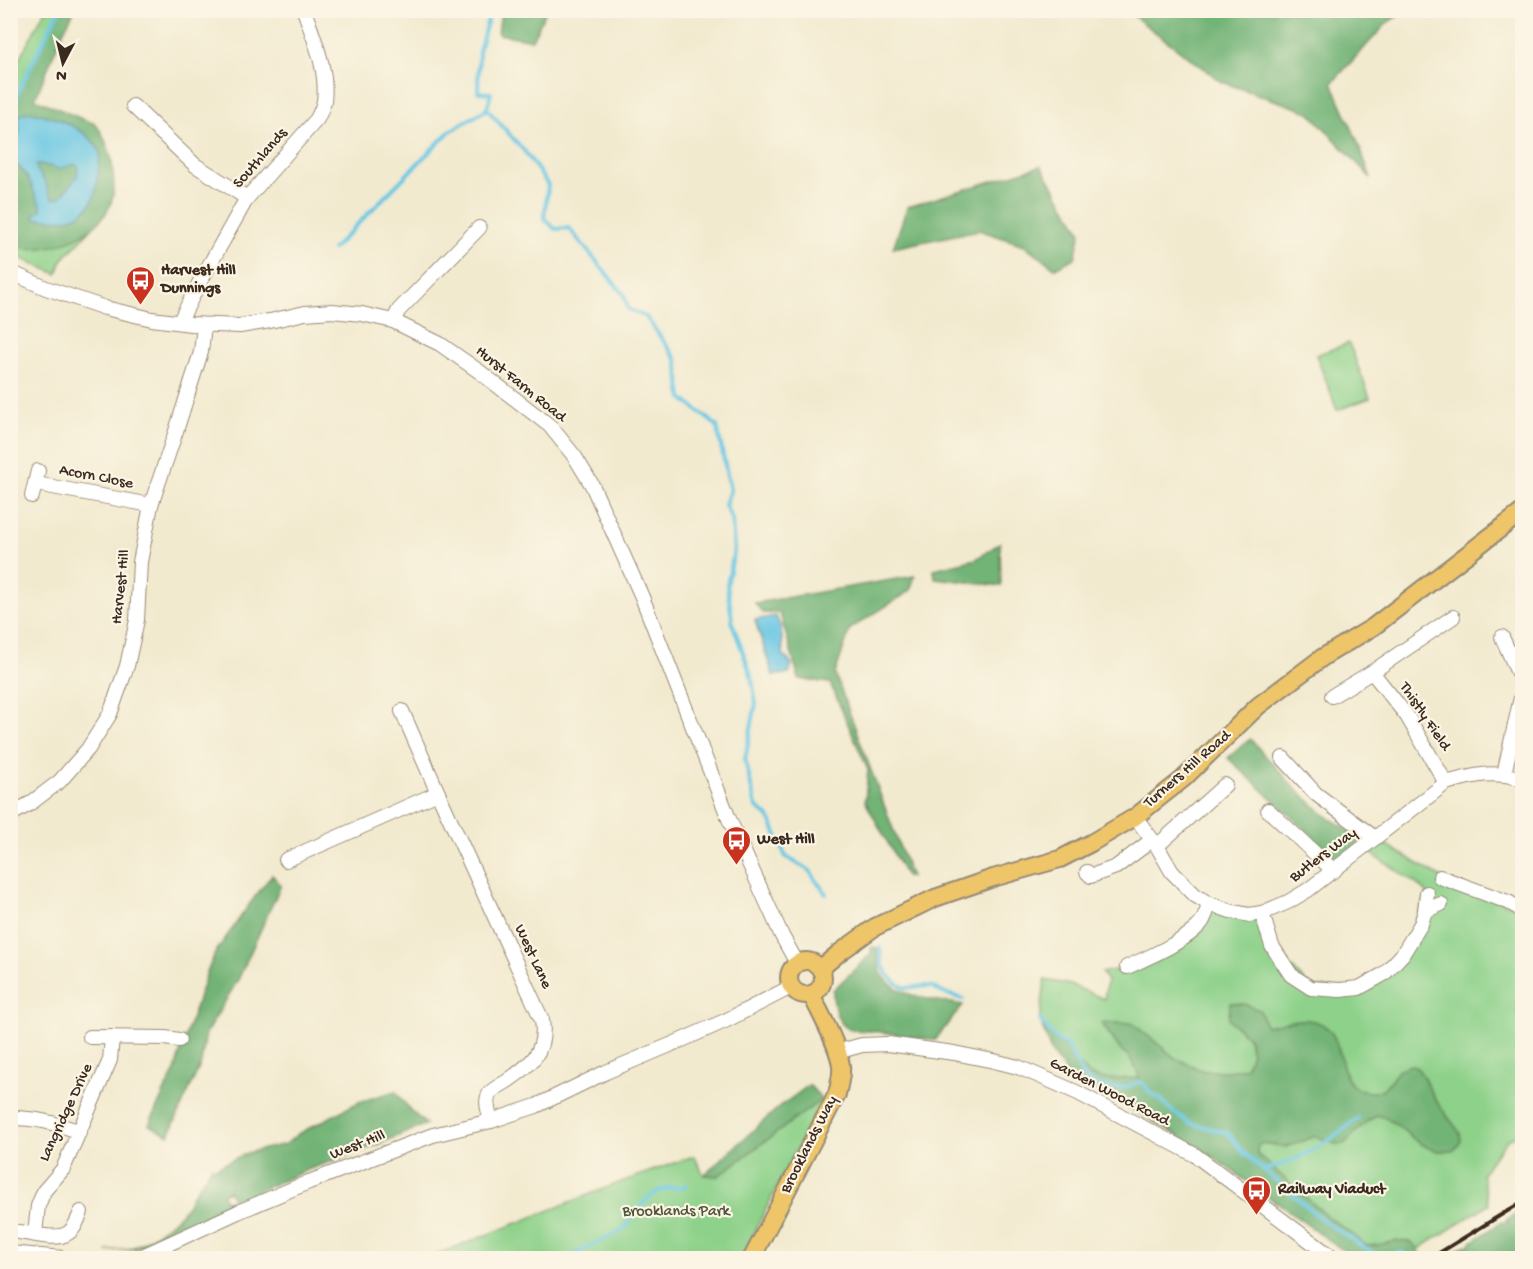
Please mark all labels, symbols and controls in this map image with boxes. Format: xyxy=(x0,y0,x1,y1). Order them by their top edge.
north arrow xyxy=(33,33,93,93)
text: N xyxy=(55,64,68,84)
street label: Southlands xyxy=(230,124,293,193)
place label: Harvest Hill Dunnings xyxy=(159,262,236,299)
bus stop icon: Harvest Hill Dunnings xyxy=(124,264,156,306)
street label: Hurst Farm Road xyxy=(471,343,571,428)
street label: Acorn Close xyxy=(57,462,135,495)
street label: Harvest Hill xyxy=(109,549,135,625)
street label: Thistly Field xyxy=(1394,678,1455,756)
street label: Turners Hill Road xyxy=(1140,726,1237,814)
bus stop icon: West Hill xyxy=(720,824,752,866)
street label: Butlers Way xyxy=(1286,824,1362,888)
place label: West Hill xyxy=(756,831,815,850)
street label: West Lane xyxy=(509,922,555,993)
street label: Garden Wood Road xyxy=(1046,1055,1174,1132)
street label: Langridge Drive xyxy=(36,1060,98,1165)
street label: Brooklands Way xyxy=(777,1093,843,1198)
street label: West Hill xyxy=(328,1127,388,1165)
bus stop icon: Railway Viaduct xyxy=(1241,1174,1273,1216)
place label: Railway Viaduct xyxy=(1277,1181,1387,1200)
park label: Brooklands Park xyxy=(621,1203,731,1222)

